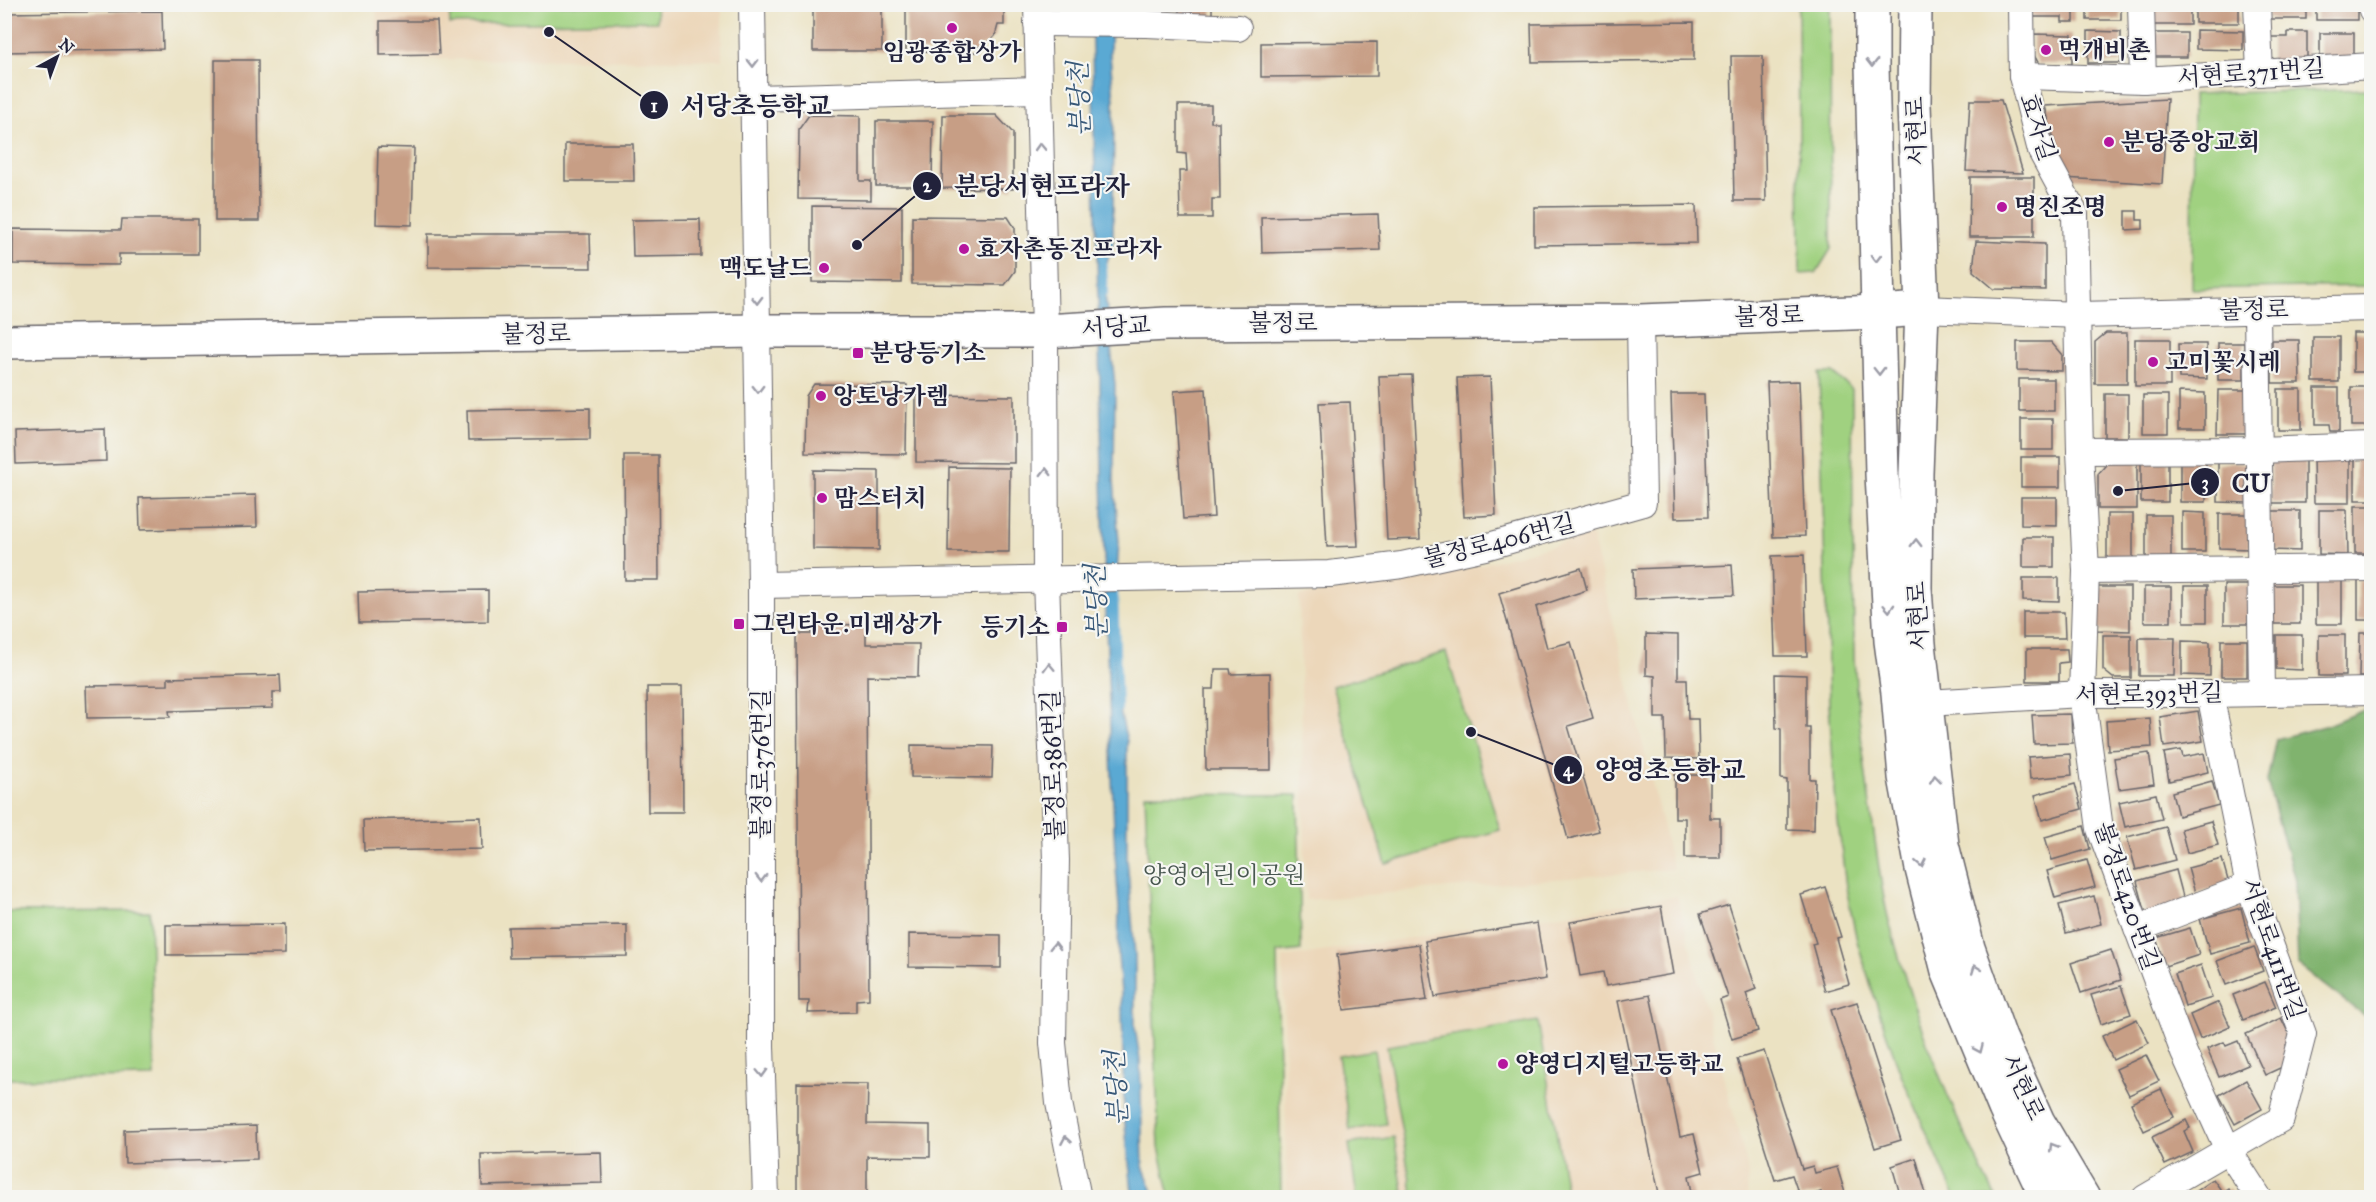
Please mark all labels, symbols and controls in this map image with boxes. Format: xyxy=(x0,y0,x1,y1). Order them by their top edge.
marker: 임광종합상가 xyxy=(945,21,959,35)
north arrow xyxy=(27,27,87,87)
text: N xyxy=(55,34,78,58)
place label: 먹개비촌 xyxy=(2058,35,2151,65)
place label: 임광종합상가 xyxy=(882,37,1022,67)
marker: 먹개비촌 xyxy=(2039,43,2053,57)
street label: 서현로371번길 xyxy=(2176,53,2326,93)
one-way arrow xyxy=(747,58,759,67)
one-way arrow xyxy=(1866,58,1878,67)
water label: 분당천 xyxy=(1062,59,1096,137)
callout: 서당초등학교 xyxy=(639,83,843,127)
street label: 효자길 xyxy=(2013,89,2063,165)
text: 서당초등학교 xyxy=(681,90,831,122)
text: 1 xyxy=(650,95,658,117)
street label: 서현로 xyxy=(1900,96,1932,166)
place label: 분당중앙교회 xyxy=(2121,127,2260,157)
marker: 분당중앙교회 xyxy=(2102,135,2116,149)
one-way arrow xyxy=(1034,142,1047,151)
callout: 분당서현프라자 xyxy=(912,164,1142,208)
text: 분당서현프라자 xyxy=(954,170,1131,202)
text: 2 xyxy=(923,175,933,197)
place label: 명진조명 xyxy=(2014,192,2107,222)
marker: 명진조명 xyxy=(1995,200,2009,214)
place label: 효자촌동진프라자 xyxy=(976,234,1162,264)
marker: 효자촌동진프라자 xyxy=(957,242,971,256)
place label: 맥도날드 xyxy=(719,253,812,283)
one-way arrow xyxy=(1870,253,1883,262)
marker: 맥도날드 xyxy=(817,261,831,275)
street label: 불정로 xyxy=(2219,294,2289,326)
one-way arrow xyxy=(751,295,763,304)
street label: 불정로 xyxy=(1734,300,1804,332)
street label: 불정로 xyxy=(1248,308,1318,338)
street label: 서당교 xyxy=(1080,310,1152,344)
street label: 불정로 xyxy=(501,318,571,350)
place label: 분당등기소 xyxy=(870,338,986,368)
marker: 분당등기소 xyxy=(851,346,865,360)
place label: 고미꽃시레 xyxy=(2165,347,2281,377)
marker: 고미꽃시레 xyxy=(2146,355,2160,369)
one-way arrow xyxy=(1873,366,1885,375)
place label: 앙토낭카렘 xyxy=(833,381,949,411)
one-way arrow xyxy=(752,385,765,394)
marker: 앙토낭카렘 xyxy=(814,389,828,403)
callout: CU xyxy=(2190,460,2282,504)
text: CU xyxy=(2232,467,2271,499)
one-way arrow xyxy=(1040,468,1052,477)
text: 3 xyxy=(2201,472,2209,495)
place label: 맘스터치 xyxy=(834,483,927,513)
marker: 맘스터치 xyxy=(815,491,829,505)
street label: 불정로406번길 xyxy=(1420,508,1578,574)
one-way arrow xyxy=(1909,538,1922,547)
water label: 분당천 xyxy=(1079,562,1113,640)
street label: 서현로 xyxy=(1901,580,1935,652)
one-way arrow xyxy=(1883,603,1896,612)
place label: 그린타운.미래상가 xyxy=(751,609,942,639)
place label: 등기소 xyxy=(980,612,1050,642)
marker: 그린타운.미래상가 xyxy=(732,617,746,631)
marker: 등기소 xyxy=(1055,620,1069,634)
one-way arrow xyxy=(1043,663,1056,672)
street label: 서현로393번길 xyxy=(2075,678,2223,710)
street label: 불정로376번길 xyxy=(746,689,776,839)
street label: 불정로386번길 xyxy=(1035,689,1071,841)
callout: 양영초등학교 xyxy=(1553,748,1758,792)
text: 양영초등학교 xyxy=(1595,754,1745,786)
text: 4 xyxy=(1563,759,1574,782)
one-way arrow xyxy=(1929,774,1941,783)
street label: 불정로420번길 xyxy=(2088,818,2166,974)
one-way arrow xyxy=(1914,858,1927,868)
park label: 양영어린이공원 xyxy=(1143,860,1305,890)
one-way arrow xyxy=(755,874,767,883)
street label: 서현로411번길 xyxy=(2235,874,2311,1024)
one-way arrow xyxy=(1049,942,1061,951)
one-way arrow xyxy=(1970,964,1983,975)
one-way arrow xyxy=(1972,1043,1984,1054)
water label: 분당천 xyxy=(1098,1048,1134,1126)
place label: 양영디지털고등학교 xyxy=(1515,1049,1724,1079)
street label: 서현로 xyxy=(1995,1049,2051,1125)
marker: 양영디지털고등학교 xyxy=(1496,1057,1510,1071)
one-way arrow xyxy=(755,1069,768,1078)
one-way arrow xyxy=(1060,1136,1073,1146)
one-way arrow xyxy=(2049,1143,2060,1153)

